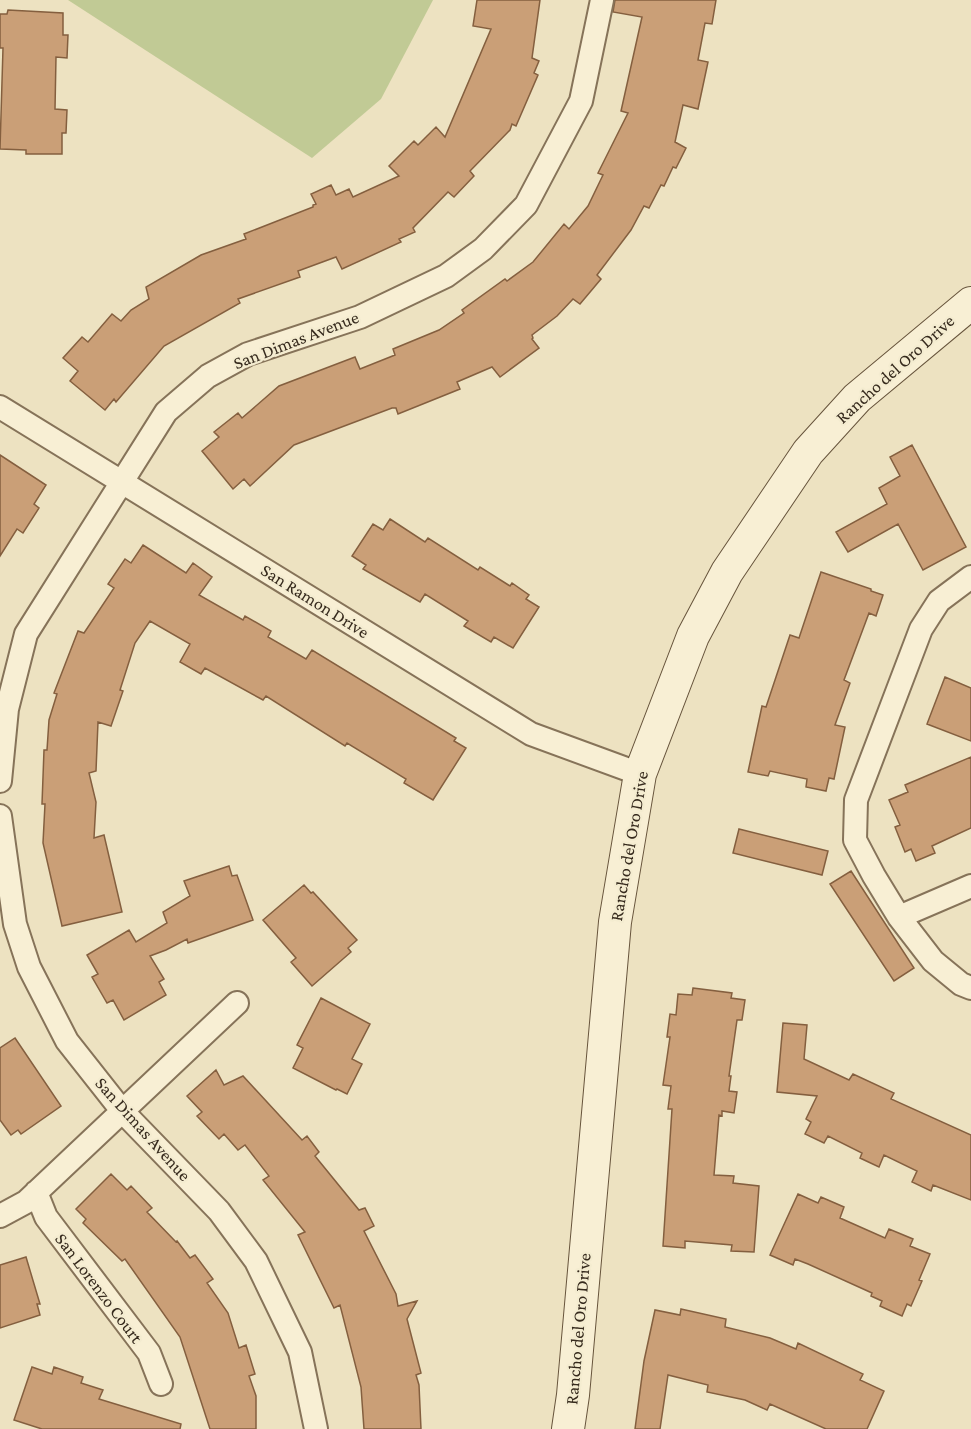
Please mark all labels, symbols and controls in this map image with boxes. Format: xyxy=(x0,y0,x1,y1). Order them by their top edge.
street label: San Dimas Avenue xyxy=(230,307,362,373)
street label: Rancho del Oro Drive xyxy=(832,311,958,427)
street label: San Ramon Drive xyxy=(257,560,373,642)
street label: Rancho del Oro Drive xyxy=(606,769,652,923)
street label: San Dimas Avenue xyxy=(91,1073,195,1185)
street label: San Lorenzo Court xyxy=(51,1229,148,1348)
street label: Rancho del Oro Drive xyxy=(561,1252,595,1406)

